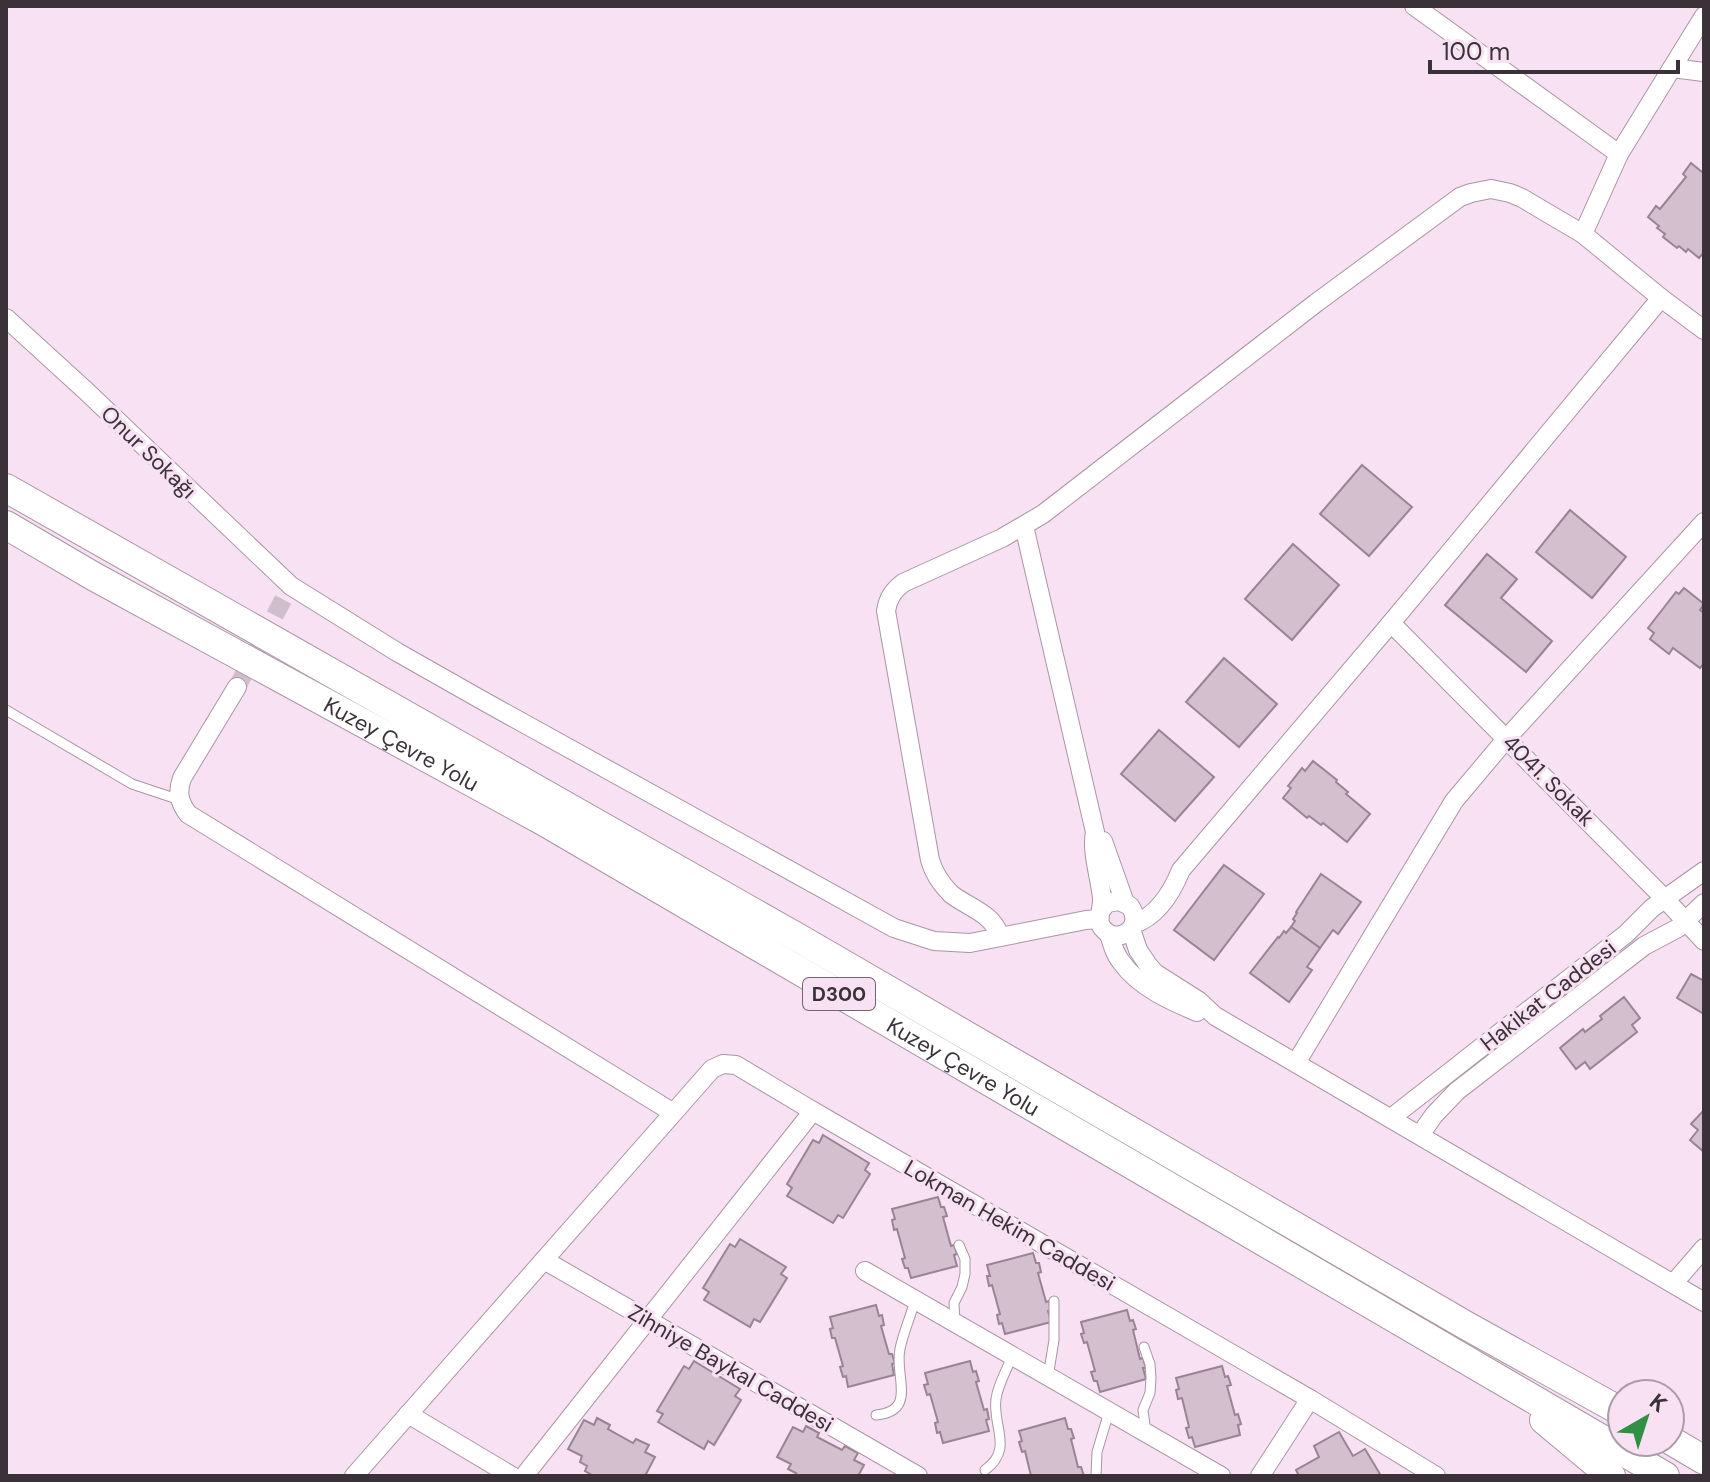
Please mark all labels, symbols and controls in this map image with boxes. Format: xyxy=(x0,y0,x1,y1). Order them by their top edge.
scale bar xyxy=(1430,24,1678,74)
text: 100 m xyxy=(1442,36,1510,67)
street label: Onur Sokağı xyxy=(95,399,203,505)
street label: Kuzey Çevre Yolu xyxy=(319,690,484,798)
street label: 4041. Sokak xyxy=(1496,728,1601,833)
street label: Hakikat Caddesi xyxy=(1475,933,1622,1057)
road number: D300 xyxy=(803,978,875,1010)
street label: Kuzey Çevre Yolu xyxy=(881,1011,1045,1123)
street label: Lokman Hekim Caddesi xyxy=(899,1153,1120,1298)
street label: Zihniye Baykal Caddesi xyxy=(623,1298,839,1439)
north arrow xyxy=(1606,1378,1686,1458)
text: K xyxy=(1644,1387,1673,1419)

